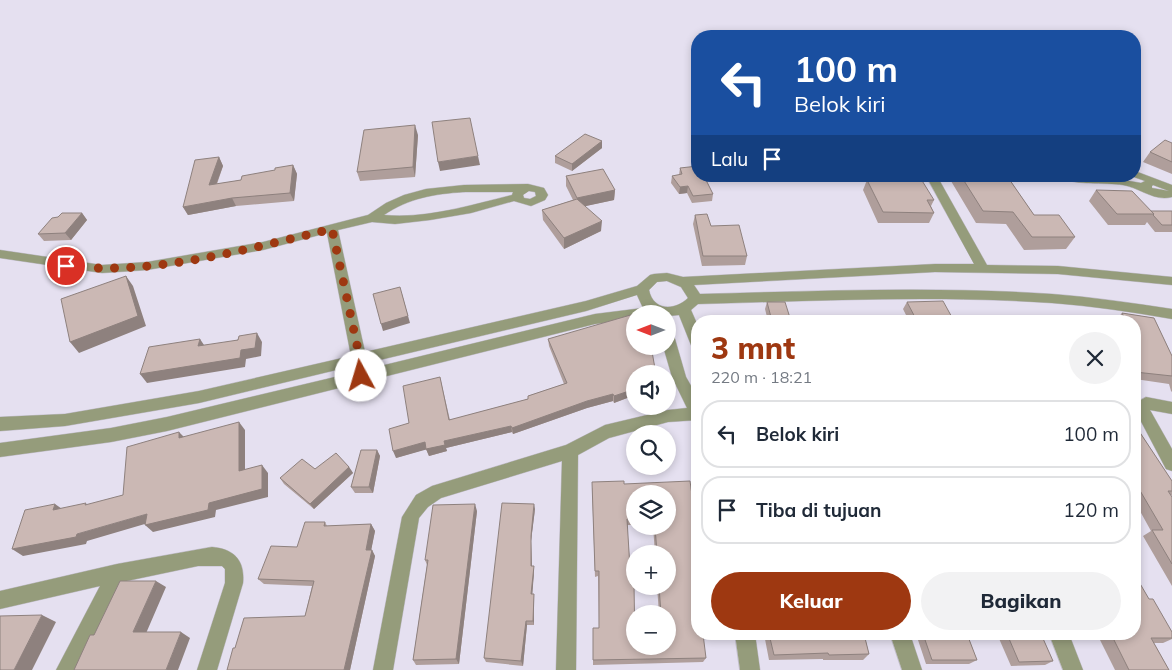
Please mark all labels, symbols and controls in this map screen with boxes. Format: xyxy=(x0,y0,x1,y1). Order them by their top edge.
text: 100 m xyxy=(794,47,898,91)
icon: left xyxy=(711,50,776,115)
text: Belok kiri xyxy=(794,90,886,118)
icon: arrive xyxy=(758,145,786,173)
text: Lalu xyxy=(711,147,748,171)
pin xyxy=(45,245,87,287)
icon: arrive xyxy=(52,252,80,280)
north arrow xyxy=(626,305,676,355)
map controls xyxy=(626,305,676,655)
text: 3 mnt xyxy=(711,329,795,367)
button: close xyxy=(1069,332,1121,384)
position arrow xyxy=(334,349,386,401)
button: sound xyxy=(626,365,676,415)
text: 220 m · 18:21 xyxy=(711,367,812,387)
icon: left xyxy=(713,420,741,448)
text: Belok kiri xyxy=(756,422,839,446)
text: 100 m xyxy=(1063,422,1119,446)
button: search xyxy=(626,425,676,475)
button: layers xyxy=(626,485,676,535)
icon: arrive xyxy=(713,496,741,524)
text: Tiba di tujuan xyxy=(756,498,881,522)
text: 120 m xyxy=(1063,498,1119,522)
button: + xyxy=(626,545,676,595)
button: Keluar xyxy=(711,572,911,630)
button: Bagikan xyxy=(921,572,1121,630)
button: − xyxy=(626,605,676,655)

